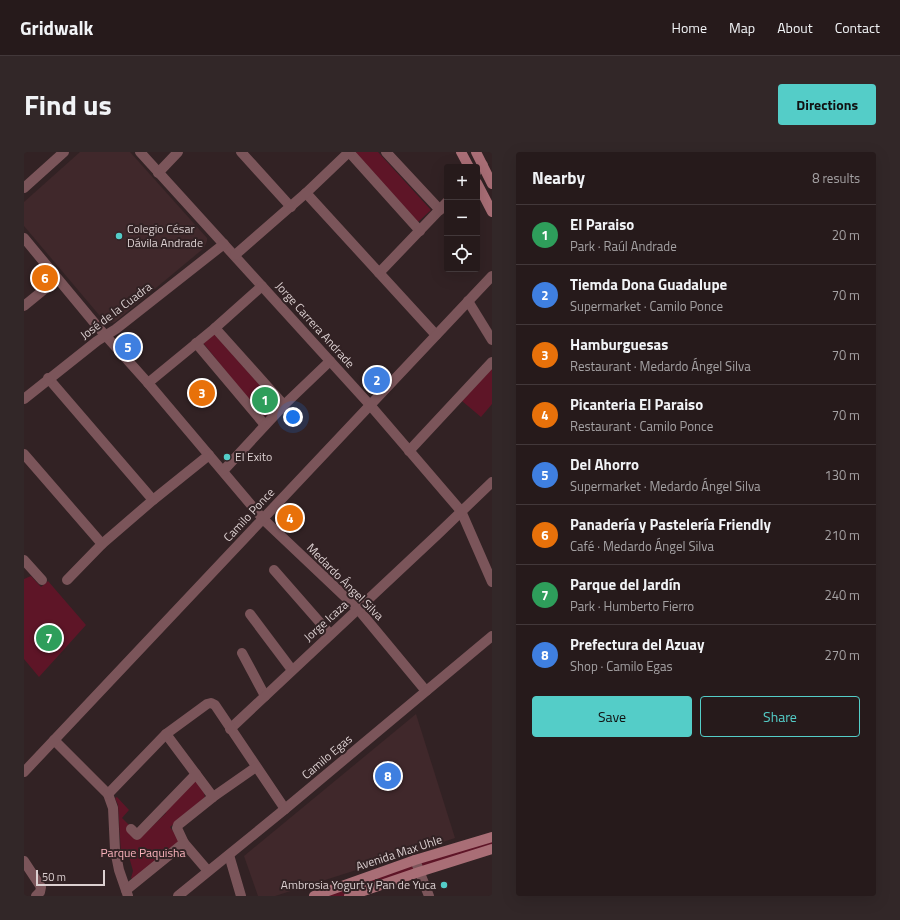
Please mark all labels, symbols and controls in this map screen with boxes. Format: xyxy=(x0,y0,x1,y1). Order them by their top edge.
text: Gridwalk xyxy=(20,13,93,42)
text: Home xyxy=(672,17,707,38)
text: Map xyxy=(729,17,755,38)
text: About xyxy=(777,17,813,38)
text: Contact xyxy=(835,17,880,38)
text: Find us xyxy=(24,83,112,126)
button: Directions xyxy=(778,84,876,125)
map controls xyxy=(444,164,480,272)
button: + xyxy=(444,164,480,200)
text: Nearby xyxy=(532,165,585,191)
text: 8 results xyxy=(812,168,860,188)
button: − xyxy=(444,200,480,236)
text: El Paraiso xyxy=(570,213,634,236)
place label: Colegio César Dávila Andrade xyxy=(127,219,203,252)
text: 1 xyxy=(541,225,549,245)
text: 20 m xyxy=(832,225,860,245)
marker: Colegio César Dávila Andrade xyxy=(114,231,124,241)
button: locate xyxy=(444,236,480,272)
text: Park · Raúl Andrade xyxy=(570,236,677,256)
pin: 6 xyxy=(32,263,58,293)
text: Tiemda Dona Guadalupe xyxy=(570,273,727,296)
street label: José de la Cuadra xyxy=(76,277,156,344)
street label: Jorge Carrera Andrade xyxy=(271,277,360,372)
text: 2 xyxy=(541,285,549,305)
text: 70 m xyxy=(832,285,860,305)
text: Supermarket · Camilo Ponce xyxy=(570,296,723,316)
pin: 5 xyxy=(115,332,141,362)
text: Hamburguesas xyxy=(570,333,668,356)
text: 3 xyxy=(541,345,549,365)
text: 70 m xyxy=(832,345,860,365)
text: Restaurant · Medardo Ángel Silva xyxy=(570,356,751,376)
pin: 2 xyxy=(364,365,390,395)
pin: 3 xyxy=(189,378,215,408)
pin: 1 xyxy=(252,385,278,415)
text: Picanteria El Paraiso xyxy=(570,393,703,416)
text: 4 xyxy=(541,405,549,425)
text: 70 m xyxy=(832,405,860,425)
your location xyxy=(283,407,303,427)
text: Restaurant · Camilo Ponce xyxy=(570,416,713,436)
place label: El Exito xyxy=(235,447,272,466)
marker: El Exito xyxy=(222,452,232,462)
text: Del Ahorro xyxy=(570,453,639,476)
text: 5 xyxy=(541,465,549,485)
text: 130 m xyxy=(824,465,860,485)
text: Supermarket · Medardo Ángel Silva xyxy=(570,476,761,496)
street label: Camilo Ponce xyxy=(218,483,279,546)
pin: 4 xyxy=(277,503,303,533)
text: Panadería y Pastelería Friendly xyxy=(570,513,771,536)
text: 6 xyxy=(541,525,549,545)
text: 210 m xyxy=(824,525,860,545)
text: Café · Medardo Ángel Silva xyxy=(570,536,714,556)
street label: Medardo Ángel Silva xyxy=(302,539,388,625)
text: Parque del Jardín xyxy=(570,573,681,596)
text: 7 xyxy=(541,585,549,605)
text: 240 m xyxy=(824,585,860,605)
street label: Jorge Icaza xyxy=(299,595,352,646)
text: Park · Humberto Fierro xyxy=(570,596,694,616)
pin: 7 xyxy=(36,623,62,653)
text: Prefectura del Azuay xyxy=(570,633,704,656)
text: 8 xyxy=(541,645,549,665)
text: 270 m xyxy=(824,645,860,665)
text: Shop · Camilo Egas xyxy=(570,656,673,676)
button: Save xyxy=(532,696,692,737)
button: Share xyxy=(700,696,860,737)
street label: Camilo Egas xyxy=(297,729,357,784)
pin: 8 xyxy=(375,761,401,791)
street label: Avenida Max Uhle xyxy=(353,830,445,875)
park label: Parque Paquisha xyxy=(101,843,185,862)
scale bar xyxy=(36,868,105,887)
text: 50 m xyxy=(42,869,66,885)
place label: Ambrosia Yogurt y Pan de Yuca xyxy=(281,875,436,894)
marker: Ambrosia Yogurt y Pan de Yuca xyxy=(439,880,449,890)

